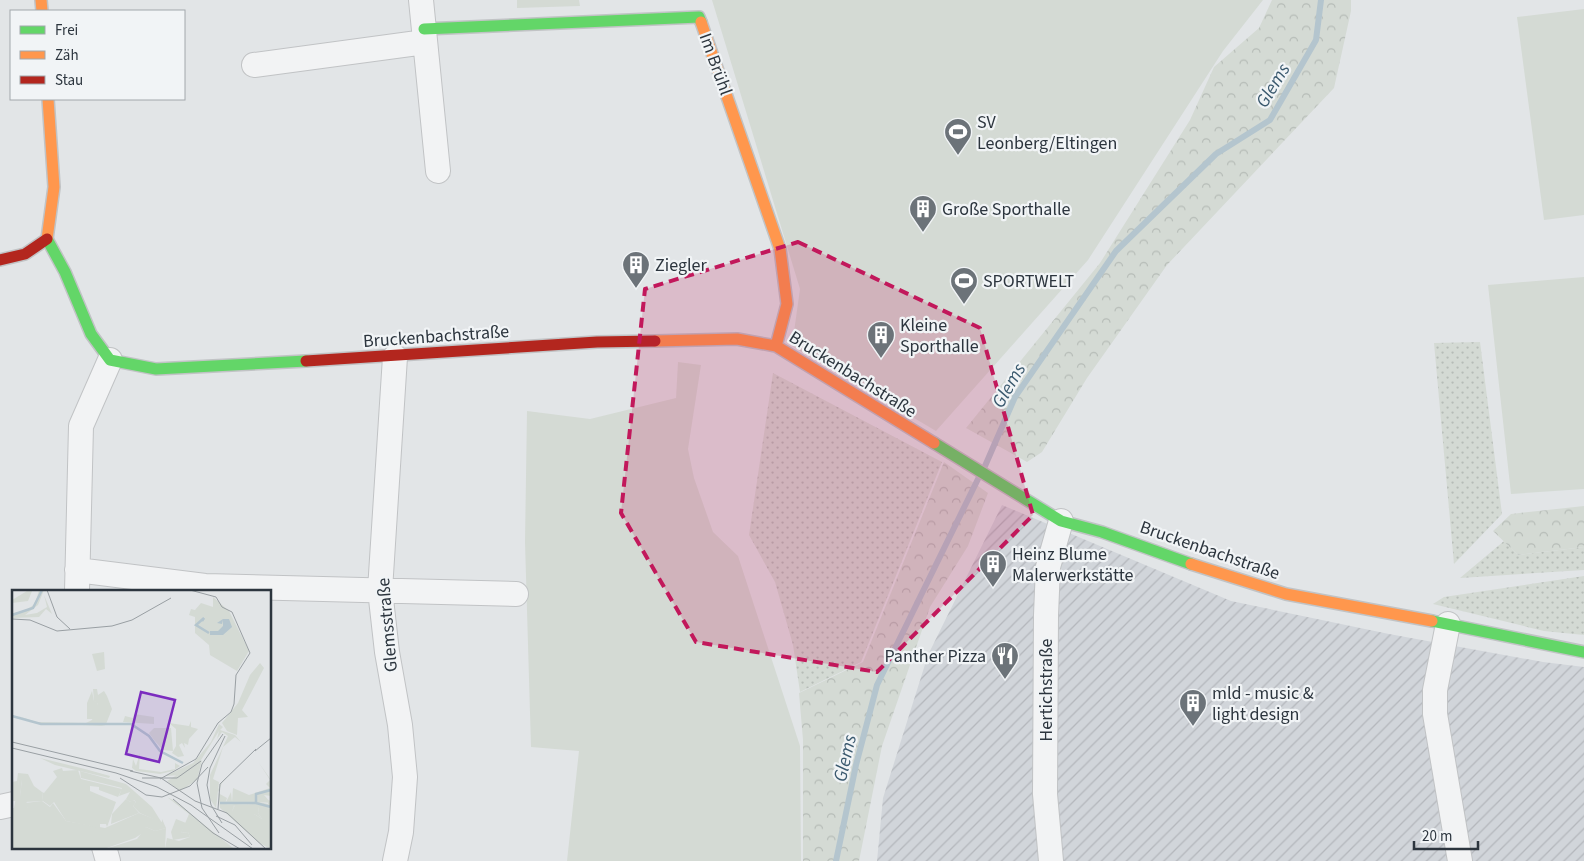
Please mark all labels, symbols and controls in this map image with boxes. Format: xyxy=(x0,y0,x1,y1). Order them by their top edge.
legend xyxy=(10,10,185,100)
text: Frei xyxy=(55,20,78,41)
street label: Im Brühl xyxy=(693,30,738,99)
text: Zäh xyxy=(55,45,79,66)
water label: Glems xyxy=(1249,58,1297,113)
text: Stau xyxy=(55,70,83,91)
place label: SV Leonberg/Eltingen xyxy=(977,110,1117,156)
sports icon: SV Leonberg/Eltingen xyxy=(943,117,973,156)
building icon: Große Sporthalle xyxy=(908,194,938,233)
place label: Große Sporthalle xyxy=(942,197,1071,222)
building icon: Ziegler xyxy=(621,250,651,289)
place label: Ziegler xyxy=(655,253,707,278)
sports icon: SPORTWELT xyxy=(949,266,979,305)
place label: SPORTWELT xyxy=(983,269,1075,294)
place label: Kleine Sporthalle xyxy=(900,313,979,359)
street label: Bruckenbachstraße xyxy=(362,319,510,354)
building icon: Kleine Sporthalle xyxy=(866,320,896,359)
street label: Bruckenbachstraße xyxy=(784,325,922,424)
water label: Glems xyxy=(986,358,1033,413)
street label: Bruckenbachstraße xyxy=(1137,515,1283,586)
place label: Heinz Blume Malerwerkstätte xyxy=(1012,542,1133,588)
building icon: Heinz Blume Malerwerkstätte xyxy=(978,549,1008,588)
street label: Glemsstraße xyxy=(371,577,404,673)
inset map xyxy=(12,590,271,848)
street label: Hertichstraße xyxy=(1034,638,1059,741)
restaurant icon: Panther Pizza xyxy=(990,641,1020,680)
place label: Panther Pizza xyxy=(884,644,986,669)
place label: mld - music & light design xyxy=(1212,681,1314,727)
building icon: mld - music & light design xyxy=(1178,688,1208,727)
water label: Glems xyxy=(827,732,864,785)
scale bar xyxy=(1414,818,1478,850)
text: 20 m xyxy=(1422,826,1452,847)

